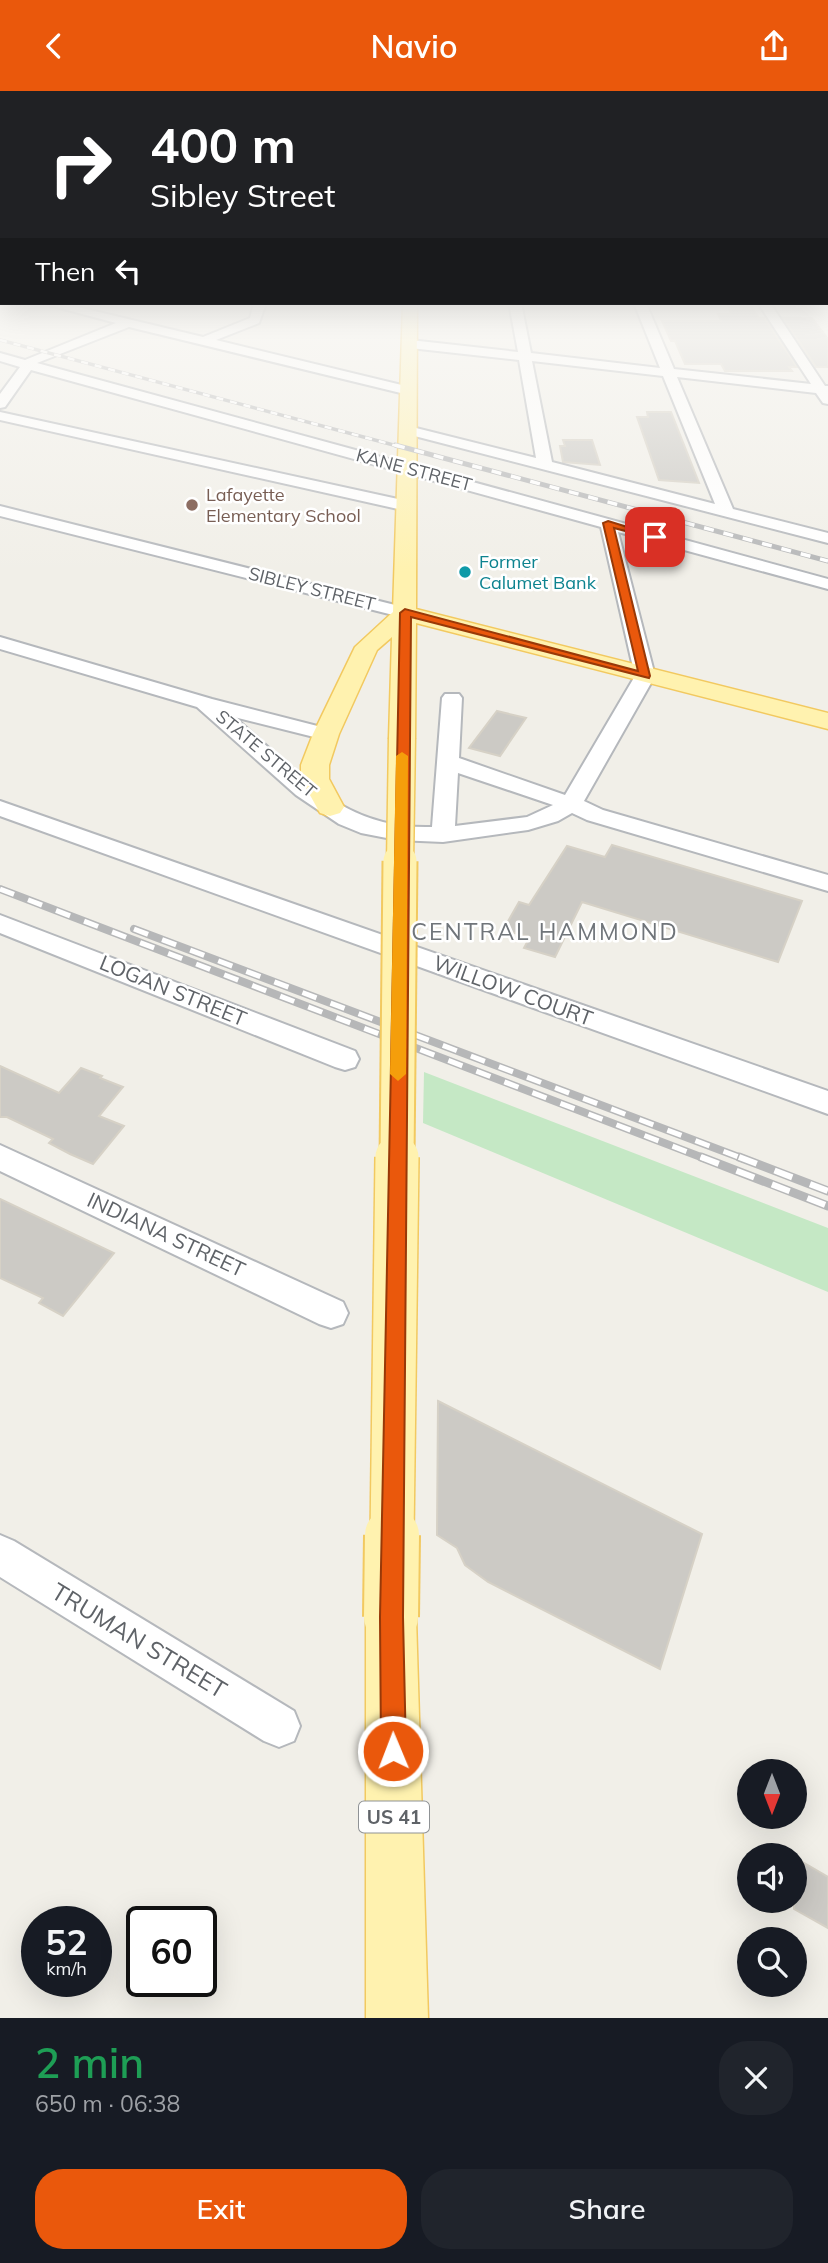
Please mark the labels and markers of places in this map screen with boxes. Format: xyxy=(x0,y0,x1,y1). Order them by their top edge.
place label: Lafayette Elementary School xyxy=(206,483,361,527)
marker: Lafayette Elementary School xyxy=(184,497,200,513)
pin xyxy=(625,507,685,567)
place label: Former Calumet Bank xyxy=(479,550,597,594)
marker: Former Calumet Bank xyxy=(457,564,473,580)

